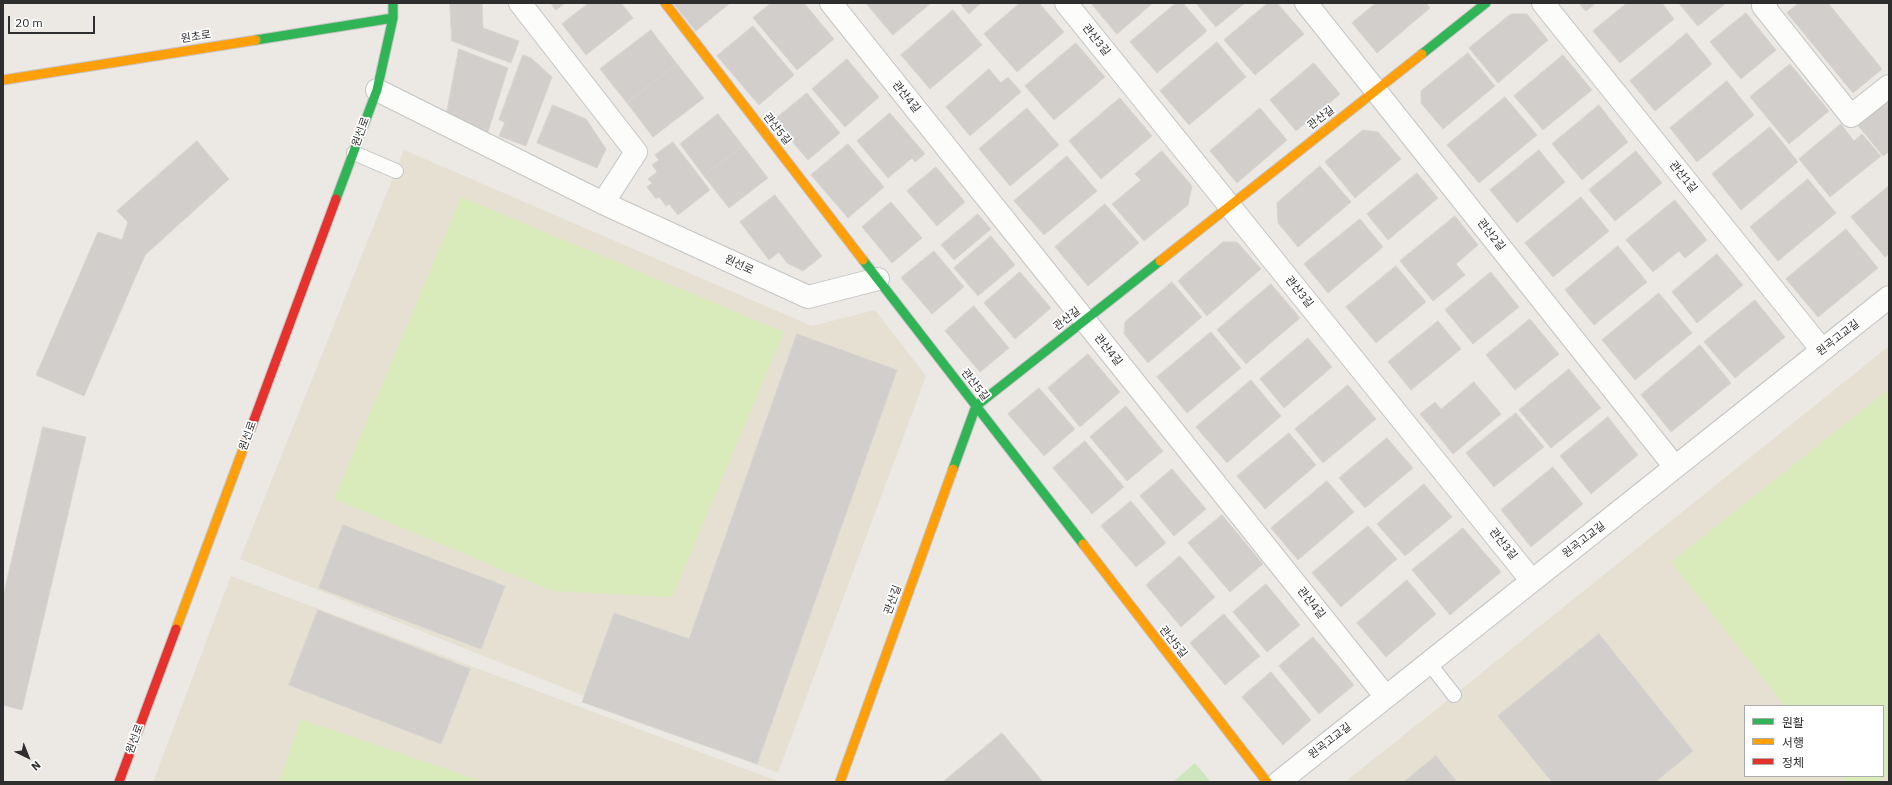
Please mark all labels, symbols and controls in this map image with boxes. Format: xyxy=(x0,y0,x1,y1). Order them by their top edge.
scale bar xyxy=(10,8,97,34)
text: 20 m xyxy=(15,15,43,30)
street label: 관산3길 xyxy=(1079,21,1113,59)
street label: 원초로 xyxy=(180,28,212,46)
street label: 관산4길 xyxy=(889,78,923,116)
street label: 관산길 xyxy=(1305,103,1337,133)
street label: 관산5길 xyxy=(760,110,794,148)
street label: 원선로 xyxy=(350,115,372,149)
street label: 관산1길 xyxy=(1666,158,1700,196)
street label: 관산2길 xyxy=(1474,216,1508,254)
street label: 원선로 xyxy=(722,253,756,277)
street label: 관산3길 xyxy=(1282,273,1316,311)
street label: 관산길 xyxy=(1051,304,1083,334)
street label: 원곡고교길 xyxy=(1814,317,1862,359)
street label: 관산4길 xyxy=(1091,331,1125,369)
street label: 관산5길 xyxy=(958,366,992,404)
street label: 원선로 xyxy=(237,419,259,453)
street label: 원곡고교길 xyxy=(1560,519,1608,561)
street label: 관산3길 xyxy=(1486,525,1520,563)
street label: 관산길 xyxy=(882,583,904,617)
street label: 관산4길 xyxy=(1294,584,1328,622)
street label: 관산5길 xyxy=(1156,623,1190,661)
legend xyxy=(1744,705,1884,777)
text: 원활 xyxy=(1782,715,1804,730)
street label: 원곡고교길 xyxy=(1306,720,1354,762)
street label: 원선로 xyxy=(124,722,146,756)
text: 서행 xyxy=(1782,735,1804,750)
north arrow xyxy=(8,737,48,777)
text: 정체 xyxy=(1782,755,1804,770)
text: N xyxy=(28,758,44,774)

